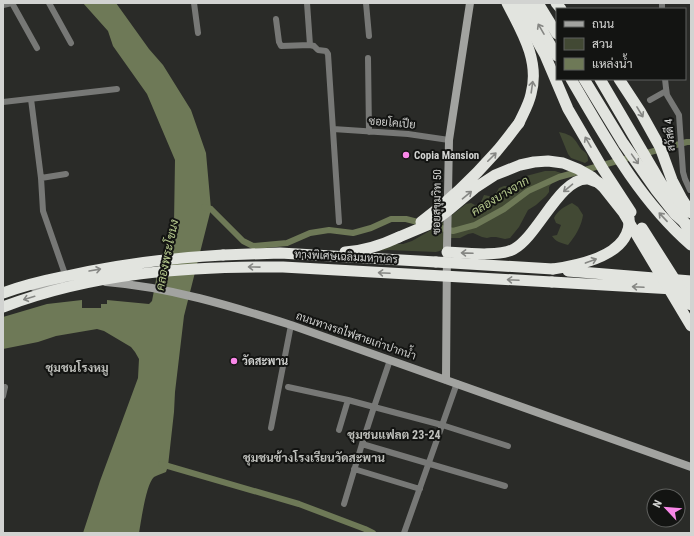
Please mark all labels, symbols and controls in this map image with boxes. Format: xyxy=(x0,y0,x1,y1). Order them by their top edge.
legend xyxy=(556,8,686,80)
text: ถนน xyxy=(592,17,615,31)
one-way arrow xyxy=(537,23,545,35)
text: สวน xyxy=(592,37,613,51)
text: แหล่งน้ำ xyxy=(592,53,632,71)
one-way arrow xyxy=(528,81,536,94)
one-way arrow xyxy=(636,106,644,117)
street label: ซอยโคเปีย xyxy=(368,112,416,132)
street label: สวัสดี 4 xyxy=(660,117,678,152)
one-way arrow xyxy=(583,136,591,148)
place label: Copia Mansion xyxy=(414,149,479,162)
marker: Copia Mansion xyxy=(401,150,411,160)
one-way arrow xyxy=(487,152,497,162)
one-way arrow xyxy=(631,154,639,165)
street label: ซอยสุขุมวิท 50 xyxy=(430,169,446,235)
water label: คลองบางจาก xyxy=(468,173,532,219)
one-way arrow xyxy=(563,183,574,192)
one-way arrow xyxy=(462,190,473,199)
one-way arrow xyxy=(659,213,668,223)
water label: คลองพระโขนง xyxy=(152,217,181,292)
street label: ทางพิเศษเฉลิมมหานคร xyxy=(294,248,398,266)
one-way arrow xyxy=(461,249,474,257)
one-way arrow xyxy=(585,256,597,264)
one-way arrow xyxy=(248,263,261,270)
one-way arrow xyxy=(88,266,101,274)
one-way arrow xyxy=(378,269,391,276)
one-way arrow xyxy=(507,276,520,284)
one-way arrow xyxy=(632,284,645,291)
one-way arrow xyxy=(23,295,36,302)
street label: ถนนทางรถไฟสายเก่าปากน้ำ xyxy=(294,305,419,363)
place label: วัดสะพาน xyxy=(242,354,288,368)
marker: วัดสะพาน xyxy=(229,356,239,366)
district label: ชุมชนโรงหมู xyxy=(46,360,108,376)
district label: ชุมชนแฟลต 23-24 xyxy=(347,428,441,443)
district label: ชุมชนข้างโรงเรียนวัดสะพาน xyxy=(243,450,385,466)
north arrow xyxy=(646,488,686,528)
text: N xyxy=(650,498,665,510)

